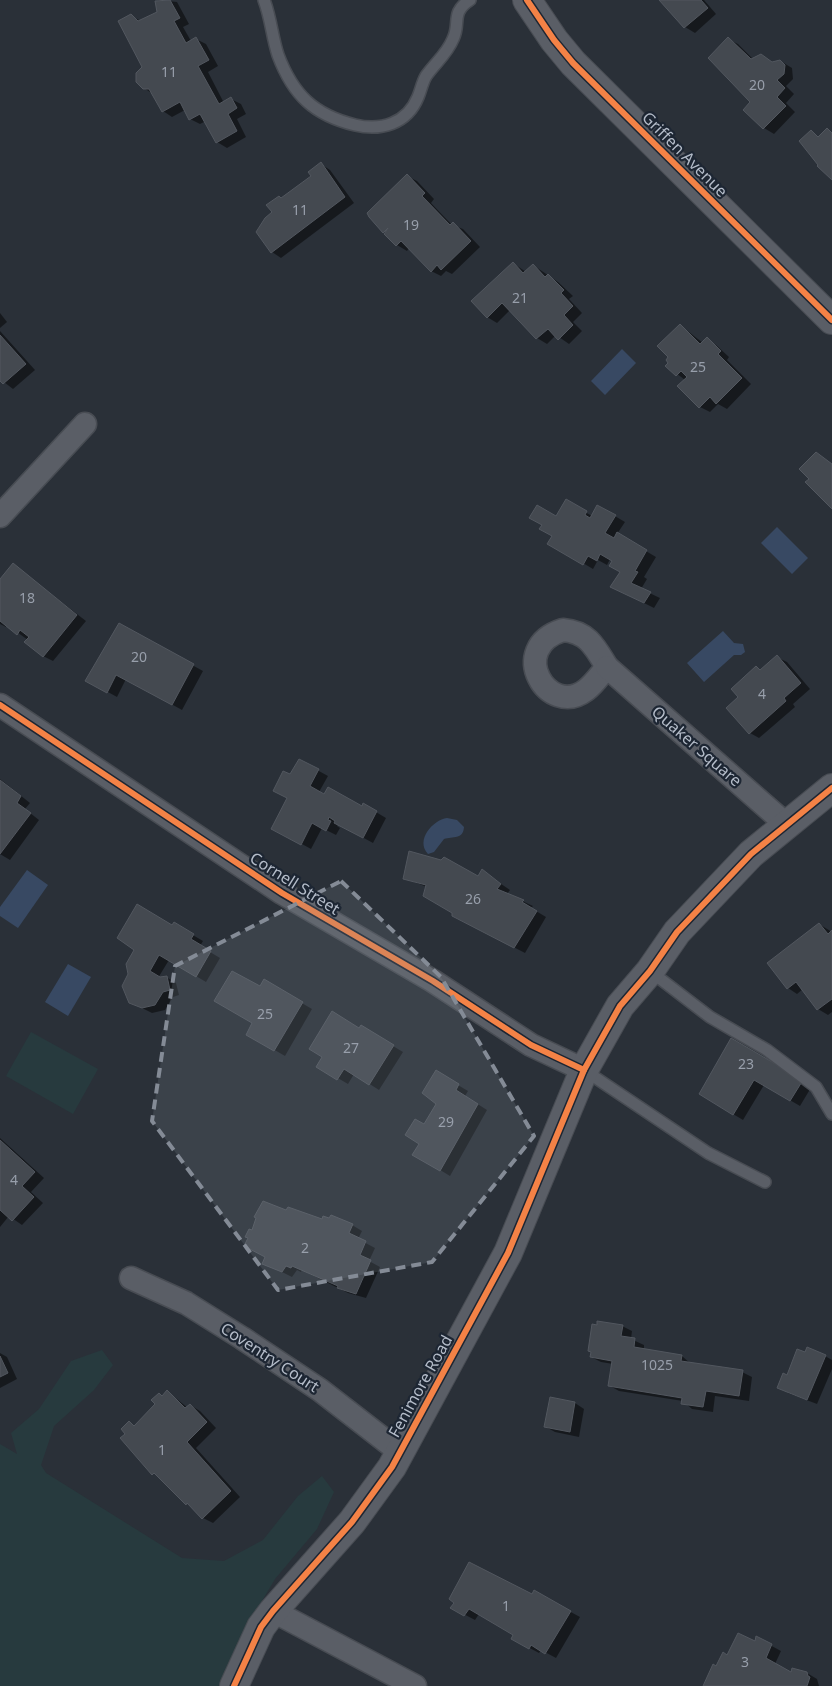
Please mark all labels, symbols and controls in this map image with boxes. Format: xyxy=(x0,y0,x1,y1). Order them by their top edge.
house number: 11 xyxy=(161,62,177,81)
house number: 20 xyxy=(749,75,765,94)
street label: Griffen Avenue xyxy=(637,106,733,202)
house number: 11 xyxy=(292,200,308,219)
house number: 19 xyxy=(403,215,419,234)
house number: 21 xyxy=(512,288,528,307)
house number: 25 xyxy=(690,357,706,376)
house number: 18 xyxy=(19,588,35,607)
house number: 20 xyxy=(131,647,147,666)
house number: 4 xyxy=(758,684,766,703)
street label: Quaker Square xyxy=(647,701,747,791)
street label: Cornell Street xyxy=(246,847,344,920)
house number: 26 xyxy=(465,889,481,908)
house number: 25 xyxy=(257,1004,273,1023)
house number: 27 xyxy=(343,1038,359,1057)
house number: 23 xyxy=(738,1054,754,1073)
house number: 29 xyxy=(438,1112,454,1131)
house number: 4 xyxy=(10,1170,18,1189)
house number: 2 xyxy=(301,1238,309,1257)
street label: Coventry Court xyxy=(217,1317,324,1397)
street label: Fenimore Road xyxy=(383,1331,457,1441)
house number: 1025 xyxy=(641,1355,673,1374)
house number: 1 xyxy=(158,1440,166,1459)
house number: 1 xyxy=(502,1596,510,1615)
house number: 3 xyxy=(741,1652,749,1671)

